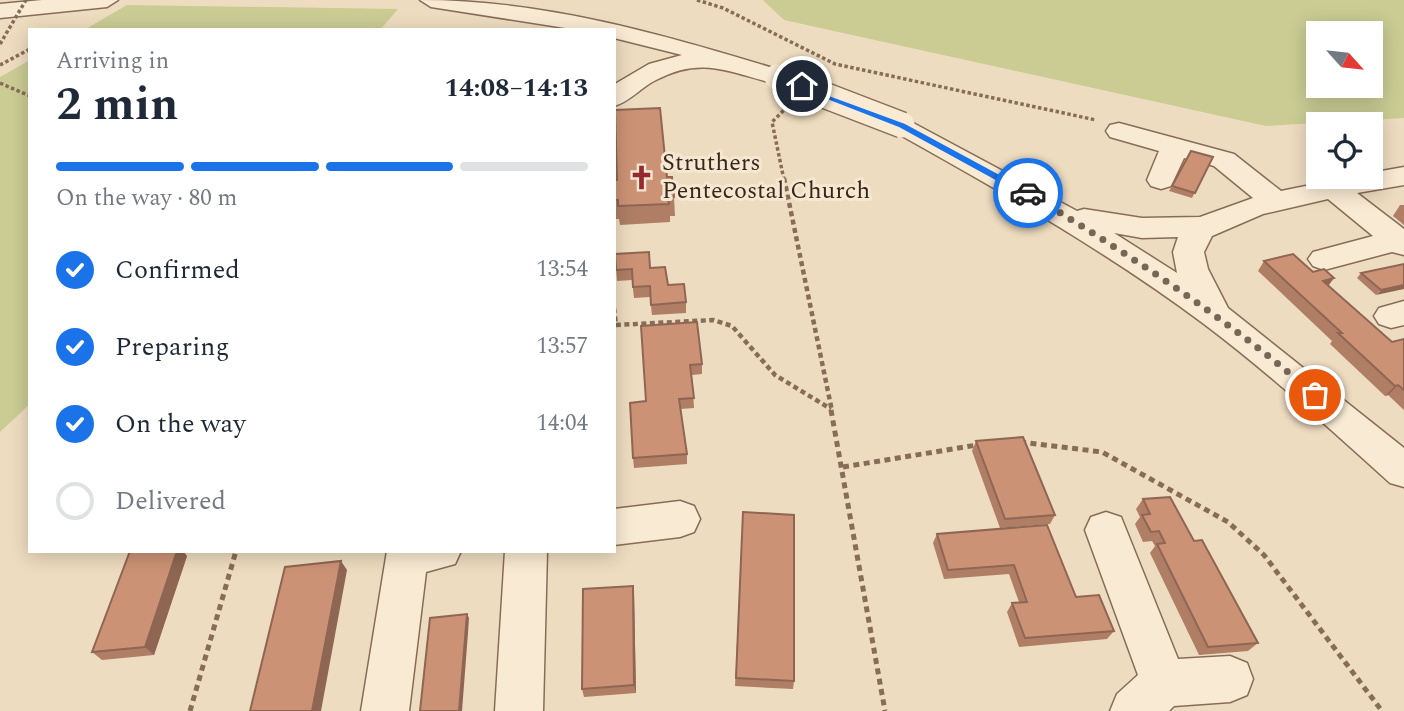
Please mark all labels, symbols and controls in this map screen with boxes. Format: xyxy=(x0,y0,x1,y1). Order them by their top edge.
north arrow xyxy=(1306,21,1382,98)
map controls xyxy=(1306,21,1383,189)
text: Arriving in xyxy=(56,44,169,79)
pin xyxy=(772,56,832,116)
icon: home xyxy=(783,67,821,105)
text: 14:08–14:13 xyxy=(444,68,588,108)
text: 2 min xyxy=(56,70,178,140)
button: locate xyxy=(1306,112,1383,189)
place label: Struthers Pentecostal Church xyxy=(662,145,870,209)
courier xyxy=(993,158,1063,228)
church icon: Struthers Pentecostal Church xyxy=(628,163,656,191)
icon: car xyxy=(1009,174,1047,212)
text: On the way · 80 m xyxy=(56,181,237,216)
text: Confirmed xyxy=(115,250,240,290)
icon: check xyxy=(56,251,94,289)
text: 13:54 xyxy=(536,252,588,287)
text: Preparing xyxy=(115,327,229,367)
icon: check xyxy=(56,328,94,366)
text: 13:57 xyxy=(536,329,588,364)
pin xyxy=(1285,365,1345,425)
icon: bag xyxy=(1296,376,1334,414)
text: On the way xyxy=(115,404,246,444)
icon: check xyxy=(56,405,94,443)
text: 14:04 xyxy=(536,406,588,441)
text: Delivered xyxy=(115,481,226,521)

